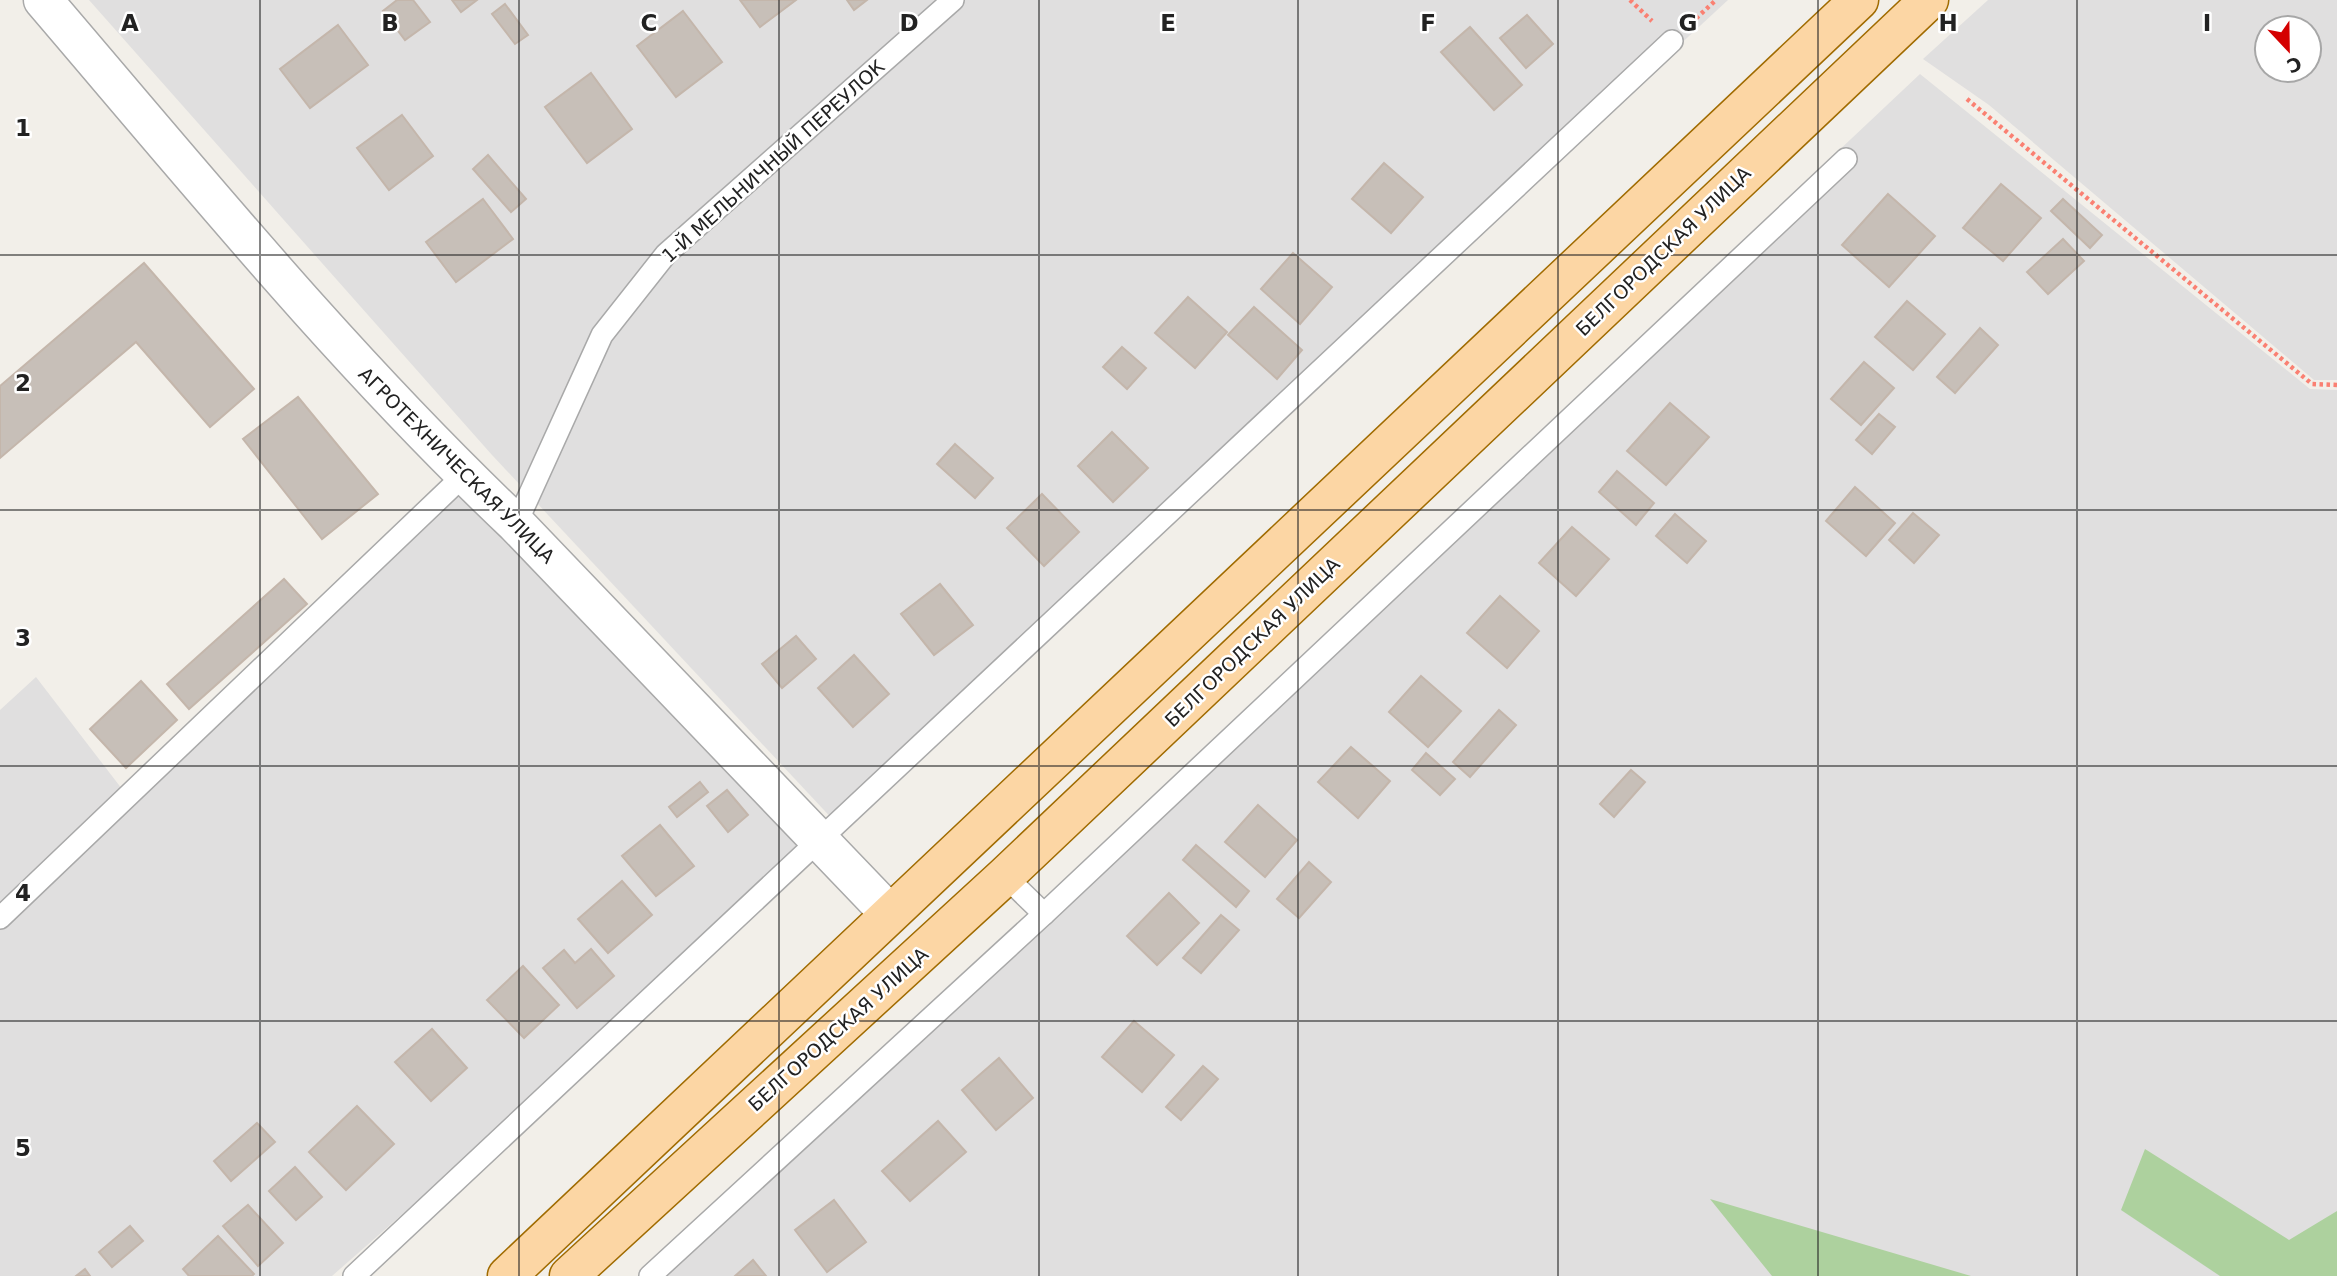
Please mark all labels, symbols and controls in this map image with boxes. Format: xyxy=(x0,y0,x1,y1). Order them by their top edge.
text: A xyxy=(121,10,139,36)
text: B xyxy=(381,10,399,36)
text: C xyxy=(641,10,657,36)
text: D xyxy=(899,10,919,36)
text: E xyxy=(1160,10,1176,36)
text: F xyxy=(1420,10,1436,36)
text: G xyxy=(1679,10,1697,36)
text: H xyxy=(1938,10,1958,36)
text: I xyxy=(2203,10,2211,36)
north arrow xyxy=(2253,14,2323,84)
text: С xyxy=(2284,52,2305,78)
street label: 1-Й МЕЛЬНИЧНЫЙ ПЕРЕУЛОК xyxy=(657,55,889,267)
text: 1 xyxy=(15,115,31,141)
street label: БЕЛГОРОДСКАЯ УЛИЦА xyxy=(1571,162,1755,340)
street label: АГРОТЕХНИЧЕСКАЯ УЛИЦА xyxy=(354,362,560,568)
text: 2 xyxy=(15,370,31,396)
street label: БЕЛГОРОДСКАЯ УЛИЦА xyxy=(1160,553,1344,731)
text: 3 xyxy=(15,625,31,651)
text: 4 xyxy=(15,880,31,906)
street label: БЕЛГОРОДСКАЯ УЛИЦА xyxy=(744,943,932,1115)
text: 5 xyxy=(15,1135,31,1161)

